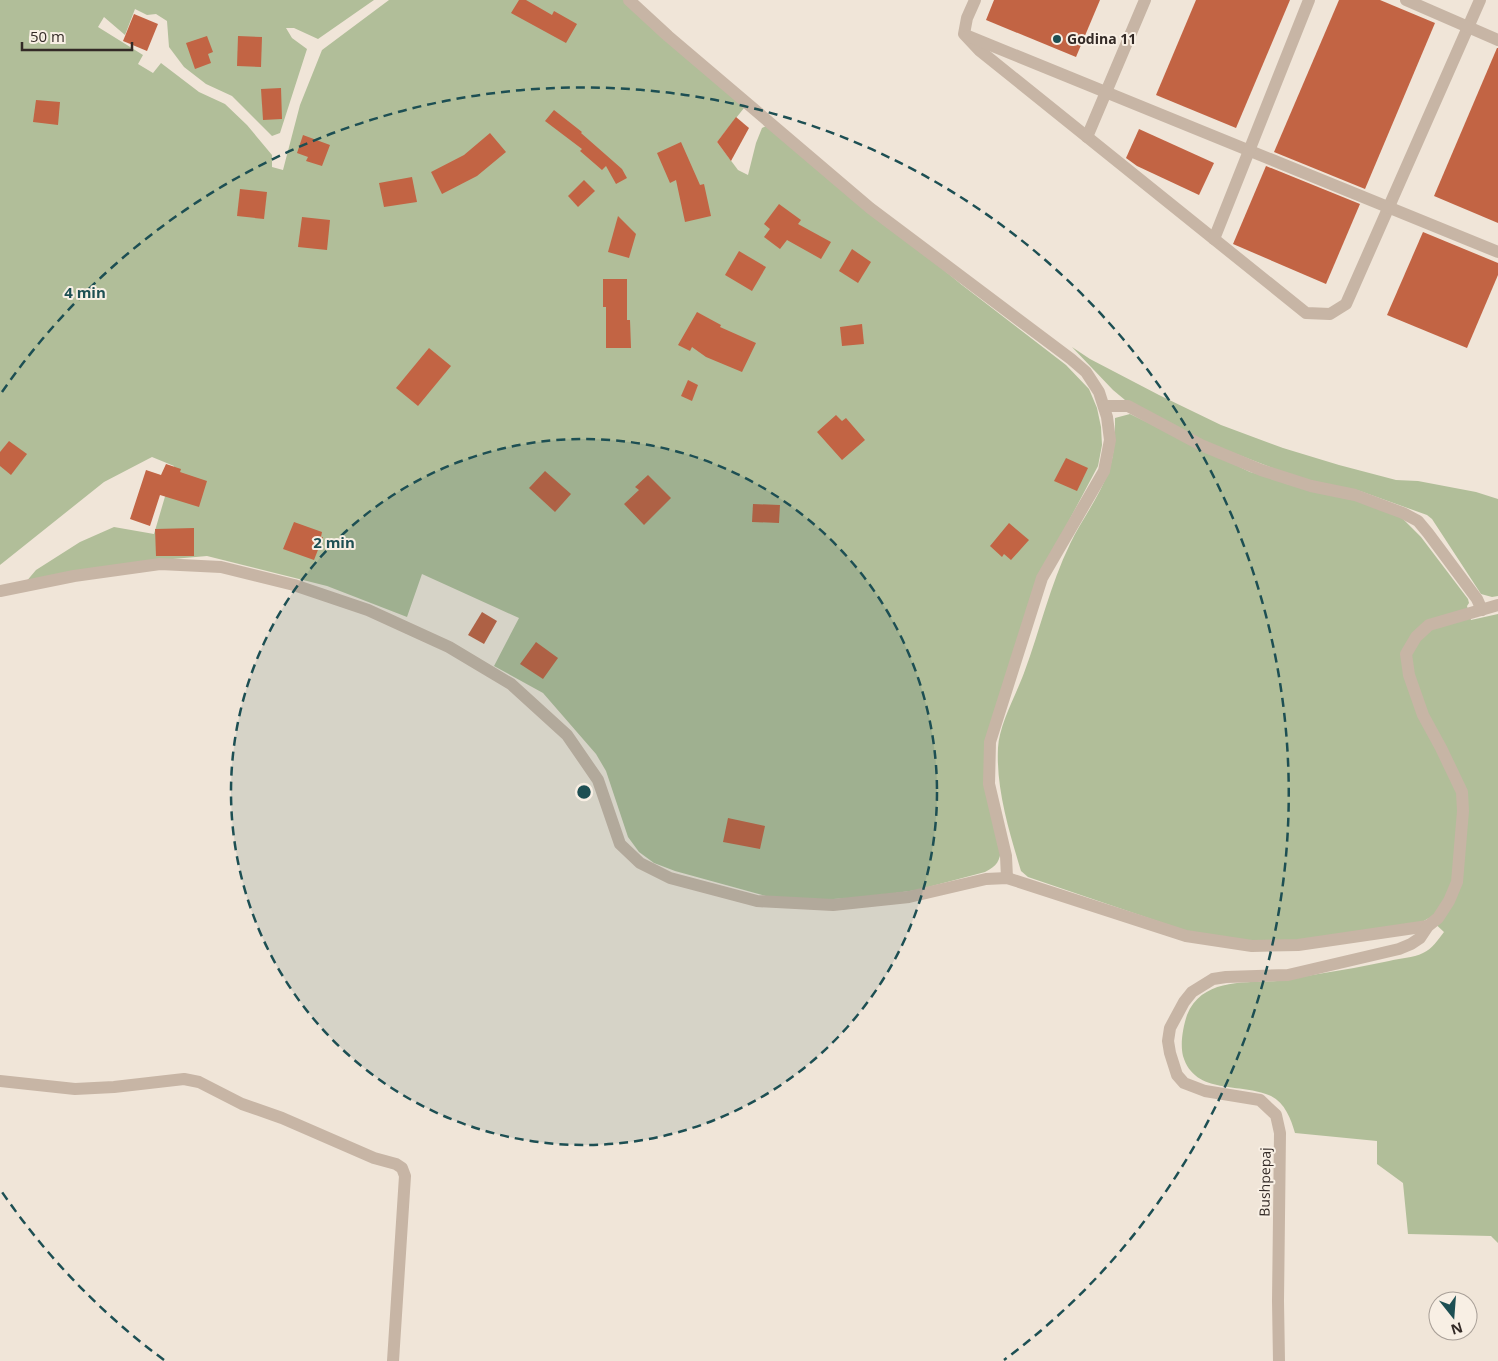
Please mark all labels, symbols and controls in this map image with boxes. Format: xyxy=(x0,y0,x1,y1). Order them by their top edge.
scale bar xyxy=(22,20,132,52)
text: 50 m xyxy=(30,26,65,46)
place label: Godina 11 xyxy=(1067,29,1136,48)
marker: Godina 11 xyxy=(1051,33,1063,45)
text: 4 min xyxy=(64,282,106,302)
text: 2 min xyxy=(313,532,355,552)
centre of rings xyxy=(575,783,593,801)
street label: Bushpepaj xyxy=(1254,1147,1275,1217)
north arrow xyxy=(1428,1291,1478,1341)
text: N xyxy=(1449,1318,1465,1340)

